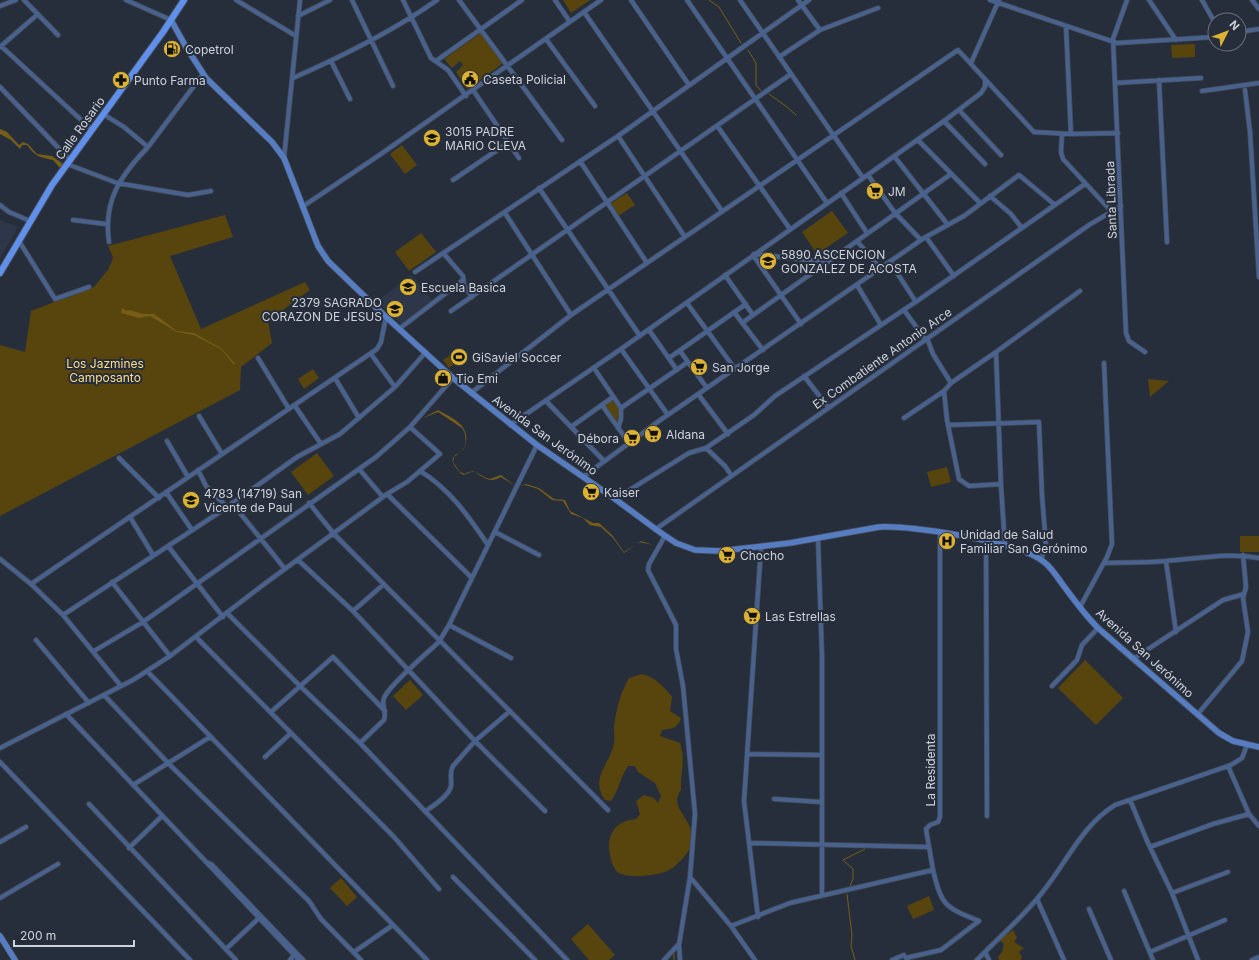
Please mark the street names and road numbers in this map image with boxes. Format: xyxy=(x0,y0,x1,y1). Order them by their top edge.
street label: Calle Rosario xyxy=(52,94,108,162)
street label: Santa Librada xyxy=(1102,161,1120,239)
street label: Ex Combatiente Antonio Arce xyxy=(810,304,954,412)
street label: Avenida San Jerónimo xyxy=(489,392,601,478)
street label: Avenida San Jerónimo xyxy=(1093,605,1197,701)
street label: La Residenta xyxy=(923,734,938,806)

